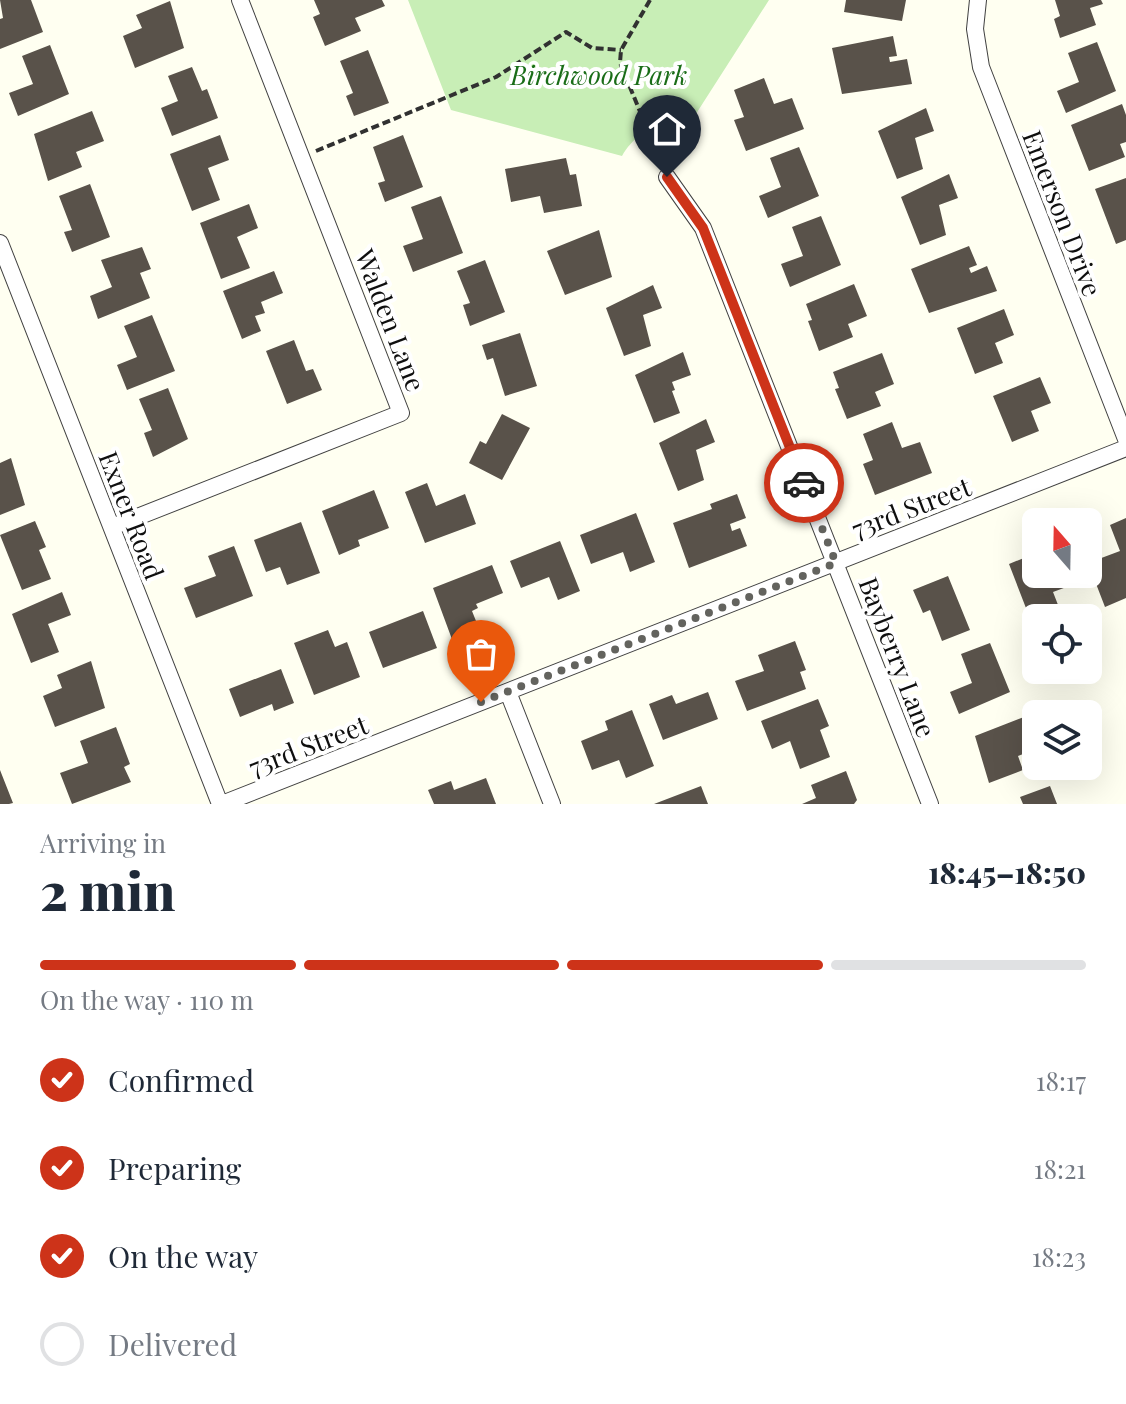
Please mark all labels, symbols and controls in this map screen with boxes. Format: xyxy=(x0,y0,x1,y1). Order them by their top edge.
park label: Birchwood Park xyxy=(510,57,687,92)
pin xyxy=(633,95,701,177)
icon: home xyxy=(645,107,689,151)
street label: Emerson Drive xyxy=(1015,125,1111,301)
street label: Walden Lane xyxy=(348,243,434,396)
courier xyxy=(764,443,844,523)
street label: Exner Road xyxy=(92,446,172,584)
icon: car xyxy=(782,461,826,505)
street label: 73rd Street xyxy=(847,468,976,546)
north arrow xyxy=(1022,508,1102,588)
map controls xyxy=(1022,508,1102,780)
street label: Bayberry Lane xyxy=(851,572,945,742)
button: locate xyxy=(1022,604,1102,684)
pin xyxy=(447,620,515,702)
icon: bag xyxy=(459,632,503,676)
button: layers xyxy=(1022,700,1102,780)
street label: 73rd Street xyxy=(244,706,373,784)
text: Arriving in xyxy=(40,825,166,860)
text: 18:45–18:50 xyxy=(928,852,1086,892)
text: 2 min xyxy=(40,855,175,924)
text: On the way · 110 m xyxy=(40,982,254,1017)
icon: check xyxy=(40,1058,84,1102)
text: Confirmed xyxy=(108,1060,254,1100)
text: 18:17 xyxy=(1036,1063,1086,1098)
icon: check xyxy=(40,1146,84,1190)
text: Preparing xyxy=(108,1148,241,1188)
text: 18:21 xyxy=(1034,1151,1086,1186)
icon: check xyxy=(40,1234,84,1278)
text: On the way xyxy=(108,1236,258,1276)
text: 18:23 xyxy=(1032,1239,1086,1274)
text: Delivered xyxy=(108,1324,237,1364)

